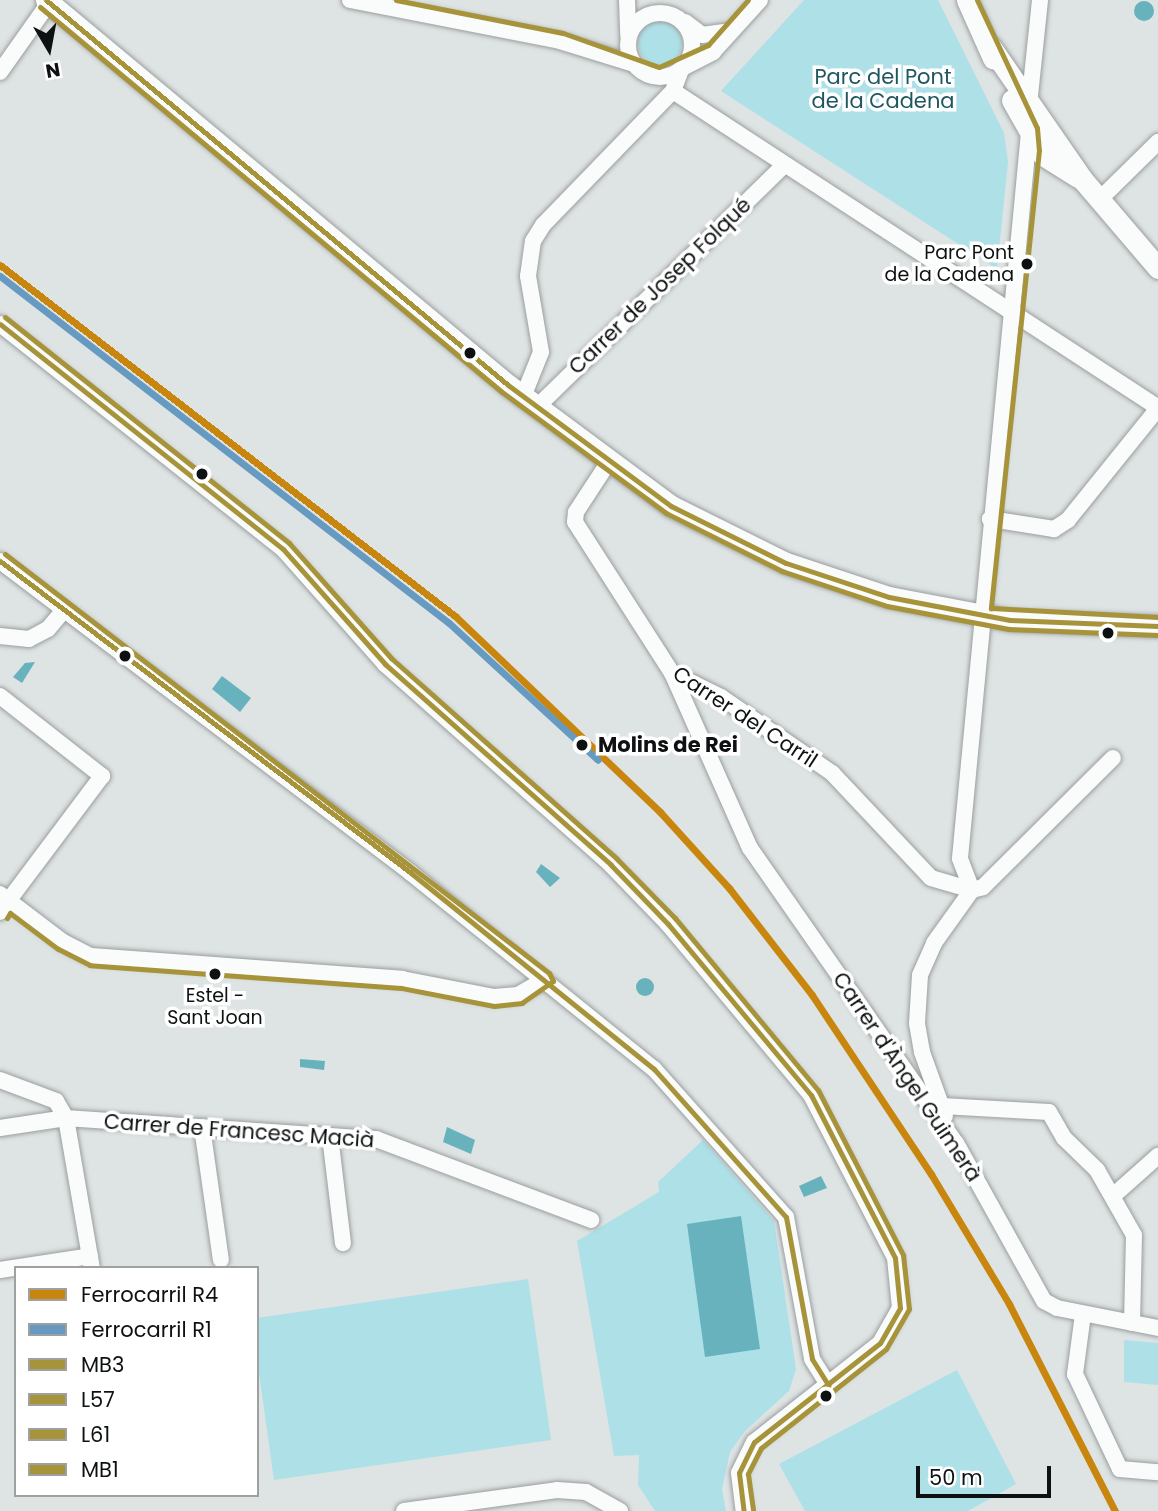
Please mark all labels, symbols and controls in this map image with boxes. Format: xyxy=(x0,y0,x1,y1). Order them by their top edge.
north arrow xyxy=(14,14,84,84)
text: N xyxy=(43,56,62,85)
park label: Parc del Pont de la Cadena xyxy=(811,64,955,114)
street label: Carrer de Josep Folqué xyxy=(564,192,756,380)
place label: Parc Pont de la Cadena xyxy=(885,242,1014,286)
marker: Parc Pont de la Cadena xyxy=(1020,257,1034,271)
unlabelled marker xyxy=(463,346,477,360)
unlabelled marker xyxy=(195,467,209,481)
unlabelled marker xyxy=(1101,626,1115,640)
unlabelled marker xyxy=(118,649,132,663)
street label: Carrer del Carril xyxy=(668,661,822,773)
place label: Molins de Rei xyxy=(598,732,738,758)
marker: Molins de Rei xyxy=(572,735,592,755)
marker: Estel - Sant Joan xyxy=(208,967,222,981)
street label: Carrer d'Àngel Guimerà xyxy=(827,967,987,1187)
place label: Estel - Sant Joan xyxy=(167,985,263,1029)
street label: Carrer de Francesc Macià xyxy=(103,1109,375,1153)
legend xyxy=(14,1266,259,1497)
text: Ferrocarril R4 xyxy=(81,1280,218,1309)
text: Ferrocarril R1 xyxy=(81,1315,212,1344)
text: MB3 xyxy=(81,1350,124,1379)
text: L57 xyxy=(81,1385,115,1414)
unlabelled marker xyxy=(819,1389,833,1403)
text: L61 xyxy=(81,1420,110,1449)
scale bar xyxy=(920,1452,1055,1496)
text: MB1 xyxy=(81,1455,119,1484)
text: 50 m xyxy=(929,1463,983,1492)

